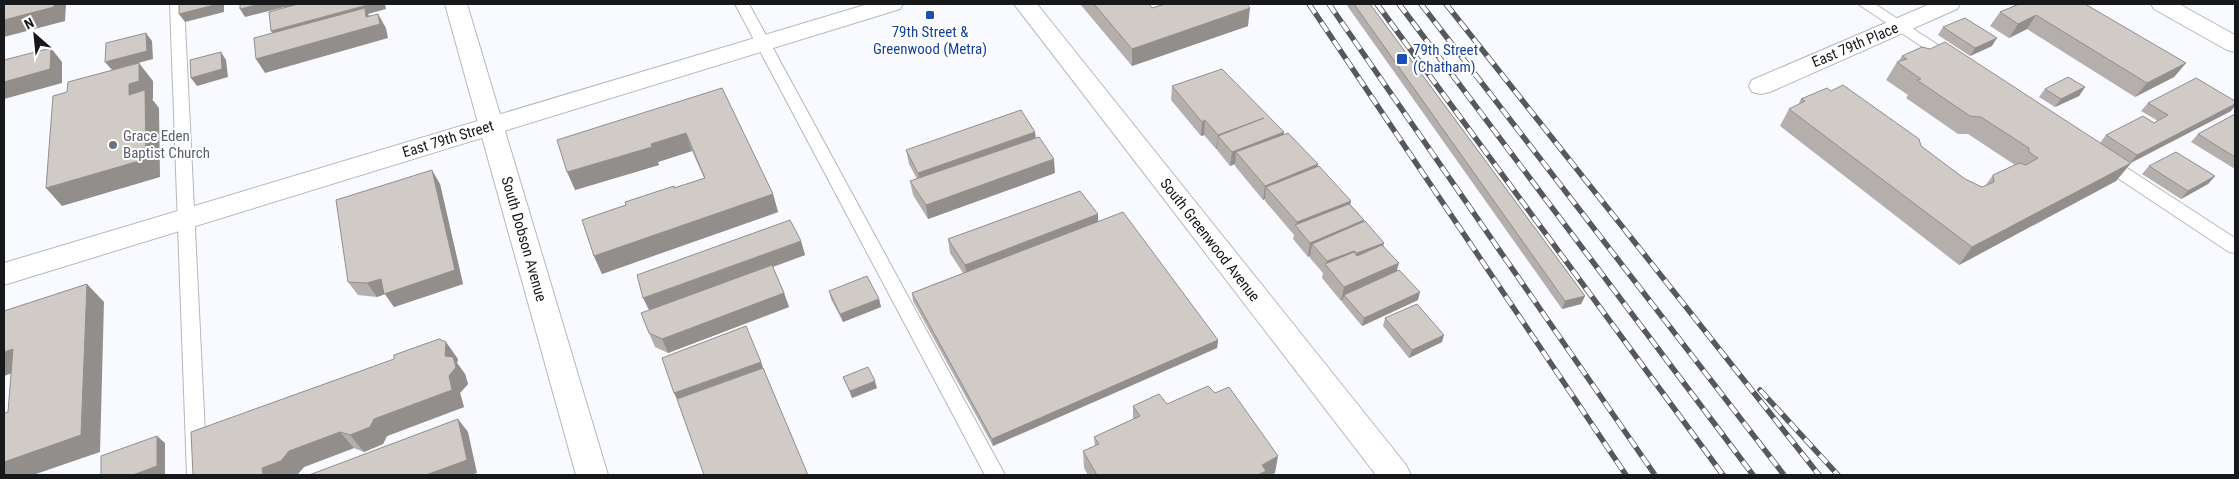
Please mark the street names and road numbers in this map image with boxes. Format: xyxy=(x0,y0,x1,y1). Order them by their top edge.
street label: East 79th Place xyxy=(1809,19,1901,71)
street label: East 79th Street xyxy=(400,117,496,161)
street label: South Dobson Avenue xyxy=(498,174,550,304)
street label: South Greenwood Avenue xyxy=(1156,175,1264,305)

